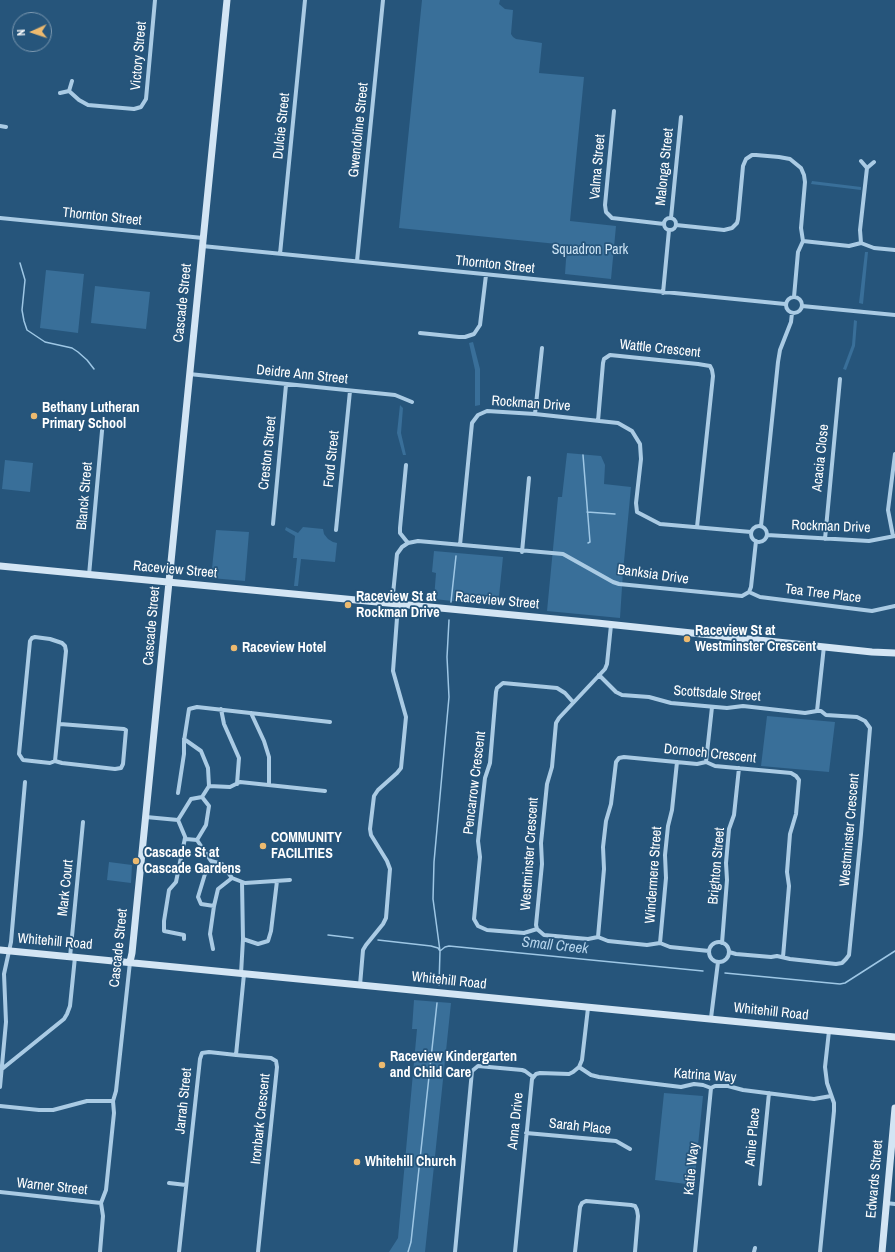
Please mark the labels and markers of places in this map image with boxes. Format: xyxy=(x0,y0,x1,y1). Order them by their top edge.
place label: Bethany Lutheran Primary School xyxy=(42,400,140,432)
marker: Bethany Lutheran Primary School xyxy=(29,411,39,421)
place label: Raceview St at Rockman Drive xyxy=(356,589,440,622)
marker: Raceview St at Rockman Drive xyxy=(343,600,353,610)
place label: Raceview St at Westminster Crescent xyxy=(695,623,816,656)
marker: Raceview St at Westminster Crescent xyxy=(682,634,692,644)
place label: Raceview Hotel xyxy=(242,640,326,656)
marker: Raceview Hotel xyxy=(229,643,239,653)
place label: COMMUNITY FACILITIES xyxy=(271,830,342,862)
marker: COMMUNITY FACILITIES xyxy=(258,841,268,851)
place label: Cascade St at Cascade Gardens xyxy=(144,845,241,878)
marker: Cascade St at Cascade Gardens xyxy=(131,856,141,866)
place label: Raceview Kindergarten and Child Care xyxy=(390,1049,517,1082)
marker: Raceview Kindergarten and Child Care xyxy=(377,1060,387,1070)
place label: Whitehill Church xyxy=(365,1154,456,1170)
marker: Whitehill Church xyxy=(352,1157,362,1167)

